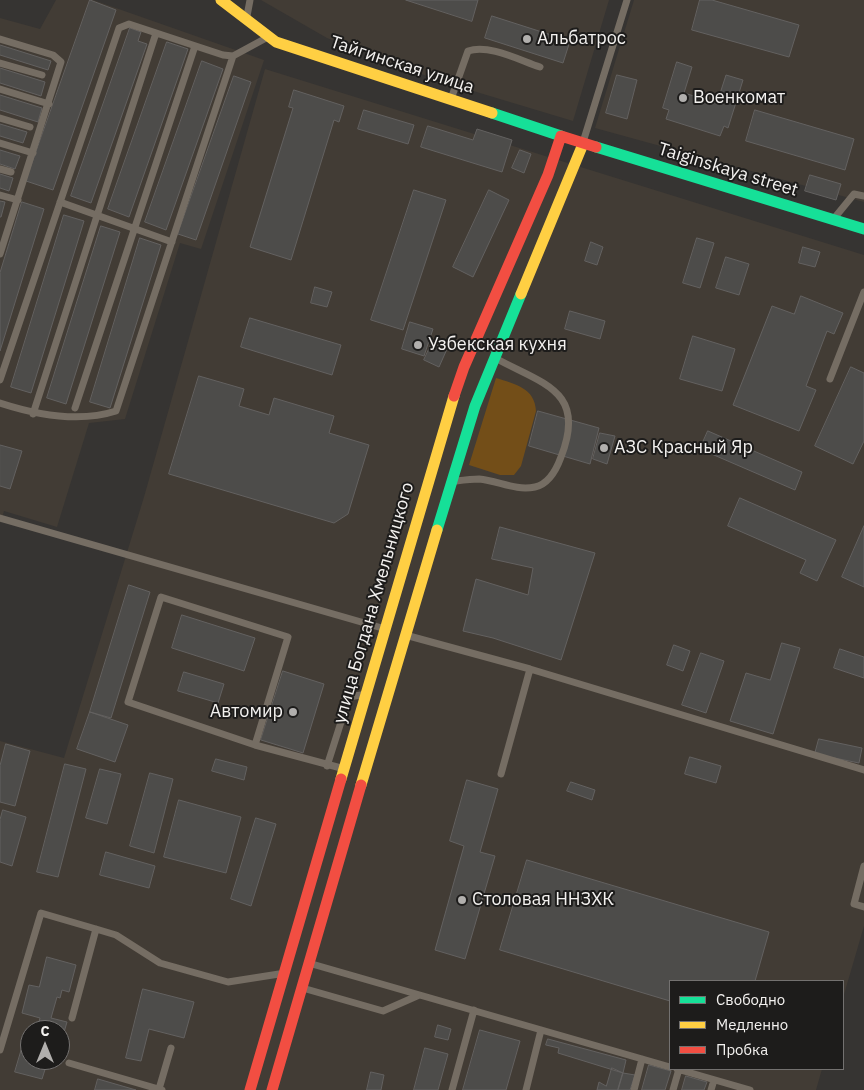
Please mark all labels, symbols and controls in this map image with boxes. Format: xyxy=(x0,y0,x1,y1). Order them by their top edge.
place label: Альбатрос xyxy=(537,28,626,50)
street label: Тайгинская улица xyxy=(327,31,477,99)
marker: Альбатрос xyxy=(521,33,533,45)
place label: Военкомат xyxy=(693,87,785,109)
marker: Военкомат xyxy=(677,92,689,104)
street label: Taiginskaya street xyxy=(655,138,801,202)
place label: Узбекская кухня xyxy=(428,334,567,356)
marker: Узбекская кухня xyxy=(412,339,424,351)
place label: АЗС Красный Яр xyxy=(614,437,753,459)
marker: АЗС Красный Яр xyxy=(598,442,610,454)
street label: улица Богдана Хмельницкого xyxy=(329,480,419,726)
place label: Автомир xyxy=(210,701,283,723)
marker: Автомир xyxy=(287,706,299,718)
place label: Столовая ННЗХК xyxy=(472,889,614,911)
marker: Столовая ННЗХК xyxy=(456,894,468,906)
legend xyxy=(669,980,844,1070)
text: Свободно xyxy=(716,990,785,1009)
text: Медленно xyxy=(716,1015,788,1034)
north arrow xyxy=(20,1020,70,1070)
text: С xyxy=(40,1022,50,1040)
text: Пробка xyxy=(716,1040,768,1059)

